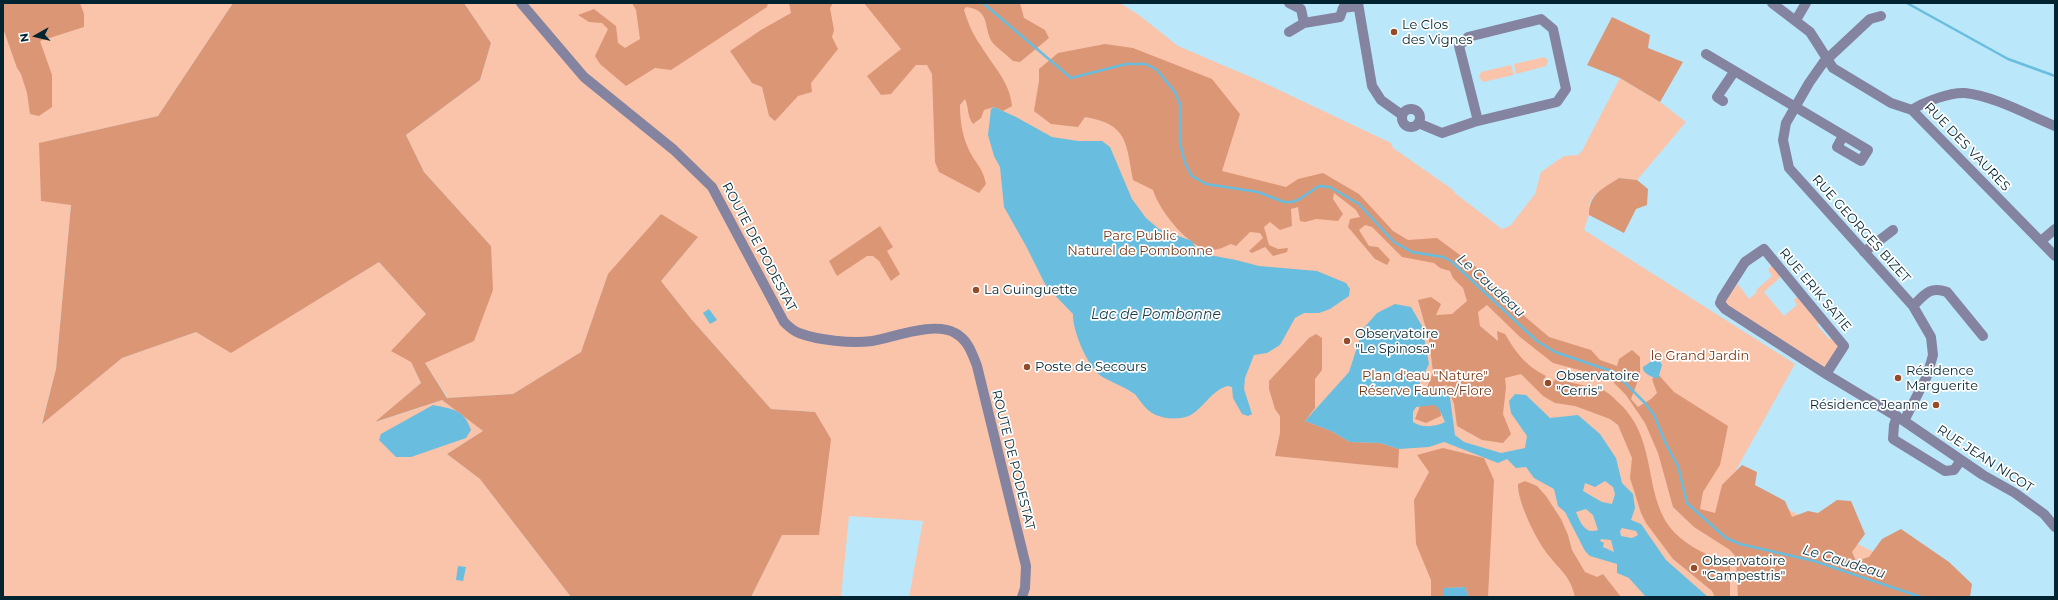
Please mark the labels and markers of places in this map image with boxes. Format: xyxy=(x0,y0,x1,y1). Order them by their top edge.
place label: Le Clos des Vignes xyxy=(1402,17,1473,48)
marker: Le Clos des Vignes xyxy=(1389,27,1399,37)
place label: La Guinguette xyxy=(984,282,1077,298)
marker: La Guinguette xyxy=(971,285,981,295)
place label: Observatoire "Le Spinosa" xyxy=(1355,326,1438,357)
marker: Observatoire "Le Spinosa" xyxy=(1342,336,1352,346)
place label: Poste de Secours xyxy=(1035,359,1146,375)
marker: Poste de Secours xyxy=(1022,362,1032,372)
place label: Résidence Marguerite xyxy=(1906,363,1978,394)
place label: Observatoire "Cerris" xyxy=(1556,368,1639,399)
marker: Résidence Marguerite xyxy=(1893,373,1903,383)
marker: Observatoire "Cerris" xyxy=(1543,378,1553,388)
place label: Résidence Jeanne xyxy=(1810,397,1928,413)
marker: Résidence Jeanne xyxy=(1931,400,1941,410)
place label: Observatoire "Campestris" xyxy=(1702,553,1785,584)
marker: Observatoire "Campestris" xyxy=(1689,563,1699,573)

